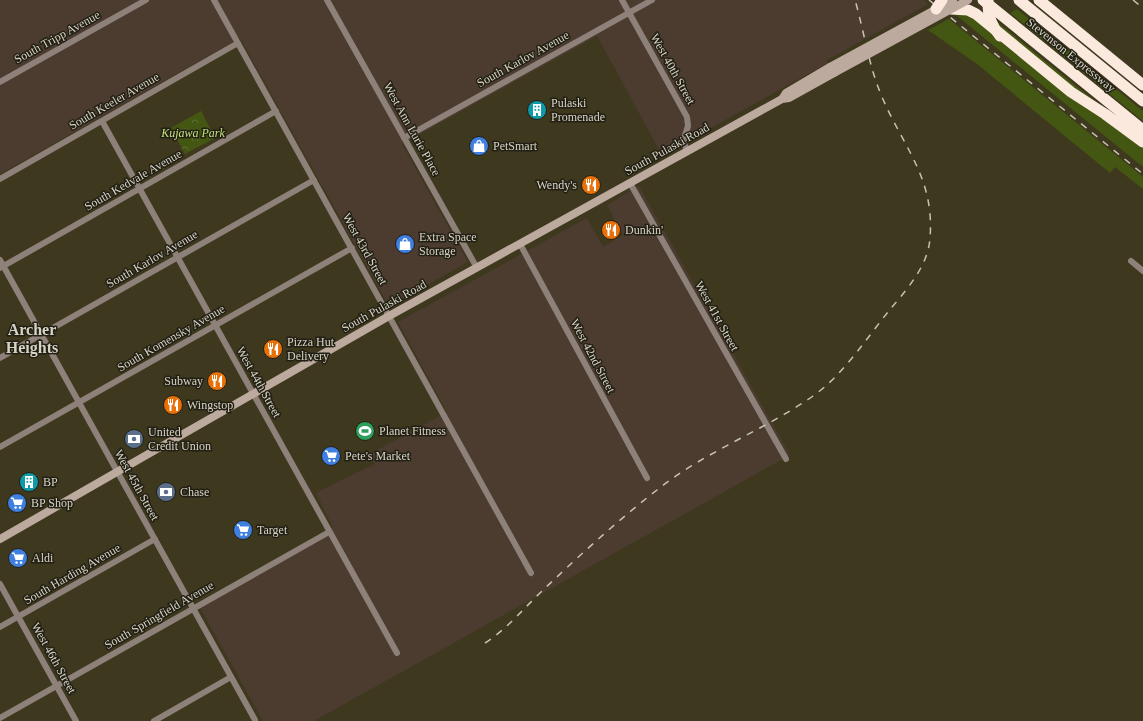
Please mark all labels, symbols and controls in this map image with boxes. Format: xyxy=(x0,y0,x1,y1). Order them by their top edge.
street label: South Tripp Avenue xyxy=(12,8,102,66)
street label: Stevenson Expressway xyxy=(1024,15,1118,95)
street label: South Karlov Avenue xyxy=(475,28,571,90)
street label: West 40th Street xyxy=(648,31,699,108)
street label: South Keeler Avenue xyxy=(66,70,162,132)
street label: West Ann Lurie Place xyxy=(381,80,443,178)
place label: Pulaski Promenade xyxy=(551,96,605,124)
building icon: Pulaski Promenade xyxy=(526,99,548,121)
street label: South Pulaski Road xyxy=(622,120,712,178)
park label: Kujawa Park xyxy=(160,126,226,140)
shop icon: PetSmart xyxy=(468,135,490,157)
place label: PetSmart xyxy=(493,139,538,153)
street label: South Kedvale Avenue xyxy=(82,146,184,214)
restaurant icon: Wendy's xyxy=(580,174,602,196)
place label: Wendy's xyxy=(536,178,577,192)
street label: West 43rd Street xyxy=(340,211,391,288)
restaurant icon: Dunkin' xyxy=(600,219,622,241)
place label: Dunkin' xyxy=(625,223,663,237)
street label: South Karlov Avenue xyxy=(104,227,200,291)
place label: Extra Space Storage xyxy=(419,230,477,258)
shop icon: Extra Space Storage xyxy=(394,233,416,255)
street label: South Pulaski Road xyxy=(339,277,429,335)
street label: West 41st Street xyxy=(692,279,742,354)
street label: South Komensky Avenue xyxy=(115,301,227,375)
street label: West 42nd Street xyxy=(568,317,619,396)
district label: Archer Heights xyxy=(6,321,58,357)
place label: Pizza Hut Delivery xyxy=(287,335,335,363)
restaurant icon: Pizza Hut Delivery xyxy=(262,338,284,360)
street label: West 44th Street xyxy=(234,344,285,421)
restaurant icon: Subway xyxy=(206,370,228,392)
place label: Subway xyxy=(164,374,203,388)
restaurant icon: Wingstop xyxy=(162,394,184,416)
place label: Wingstop xyxy=(187,398,233,412)
sports icon: Planet Fitness xyxy=(354,420,376,442)
place label: Planet Fitness xyxy=(379,424,446,438)
place label: United Credit Union xyxy=(148,425,211,453)
bank icon: United Credit Union xyxy=(123,428,145,450)
supermarket icon: Pete's Market xyxy=(320,445,342,467)
street label: West 45th Street xyxy=(112,447,163,524)
place label: Pete's Market xyxy=(345,449,411,463)
building icon: BP xyxy=(18,471,40,493)
place label: BP xyxy=(43,475,58,489)
bank icon: Chase xyxy=(155,481,177,503)
place label: Chase xyxy=(180,485,209,499)
supermarket icon: BP Shop xyxy=(6,492,28,514)
place label: BP Shop xyxy=(31,496,73,510)
supermarket icon: Target xyxy=(232,519,254,541)
place label: Target xyxy=(257,523,288,537)
street label: South Harding Avenue xyxy=(21,541,123,607)
supermarket icon: Aldi xyxy=(7,547,29,569)
place label: Aldi xyxy=(32,551,54,565)
street label: South Springfield Avenue xyxy=(102,578,216,652)
street label: West 46th Street xyxy=(29,620,80,697)

